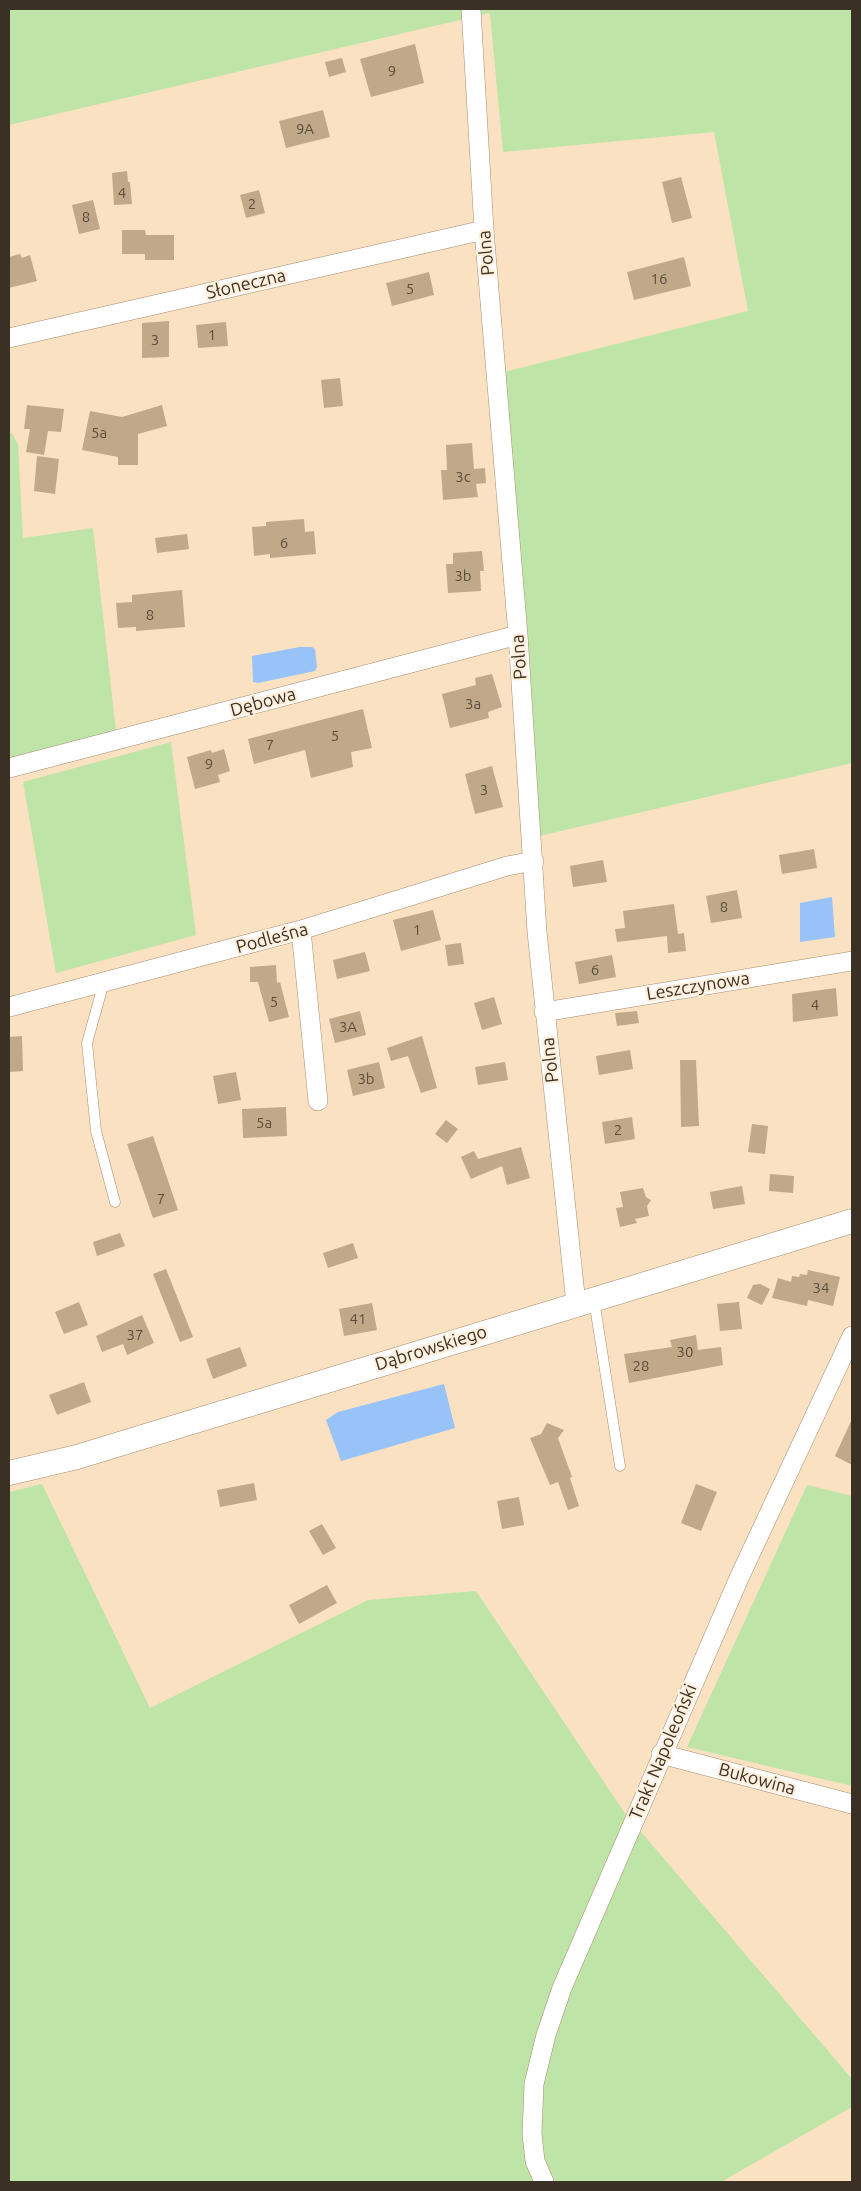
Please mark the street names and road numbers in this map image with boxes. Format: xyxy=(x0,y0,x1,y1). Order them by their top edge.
street label: Polna xyxy=(473,229,499,277)
street label: Słoneczna xyxy=(204,264,288,304)
street label: Polna xyxy=(507,634,531,680)
street label: Dębowa xyxy=(228,683,298,721)
street label: Podleśna xyxy=(234,918,310,958)
street label: Leszczynowa xyxy=(645,967,751,1005)
street label: Polna xyxy=(537,1036,563,1084)
street label: Dąbrowskiego xyxy=(372,1321,490,1375)
street label: Trakt Napoleoński xyxy=(625,1681,701,1823)
street label: Bukowina xyxy=(716,1758,798,1800)

